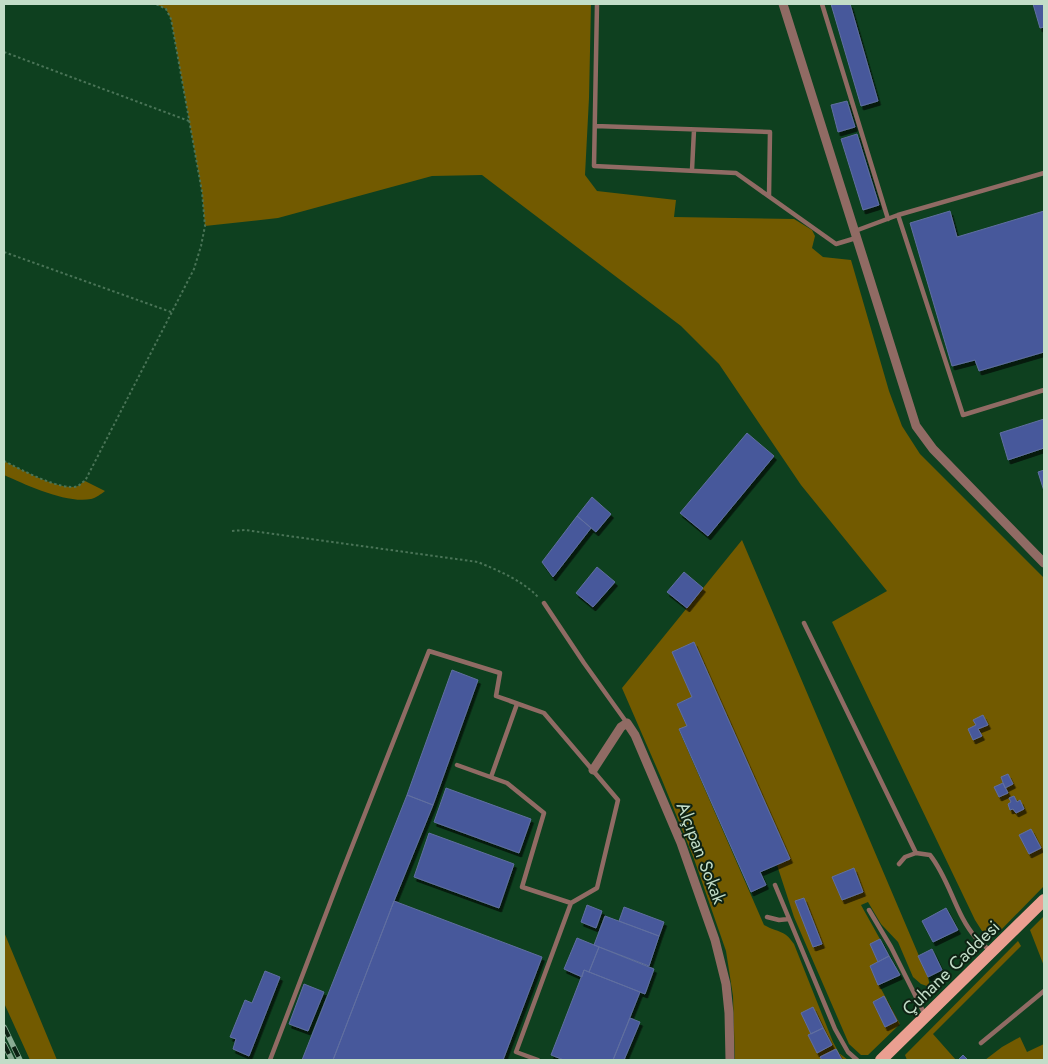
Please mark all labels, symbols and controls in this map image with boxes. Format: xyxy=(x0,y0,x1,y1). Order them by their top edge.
street label: Alçıpan Sokak xyxy=(670,798,732,908)
street label: Çuhane Caddesi xyxy=(896,915,1006,1021)

